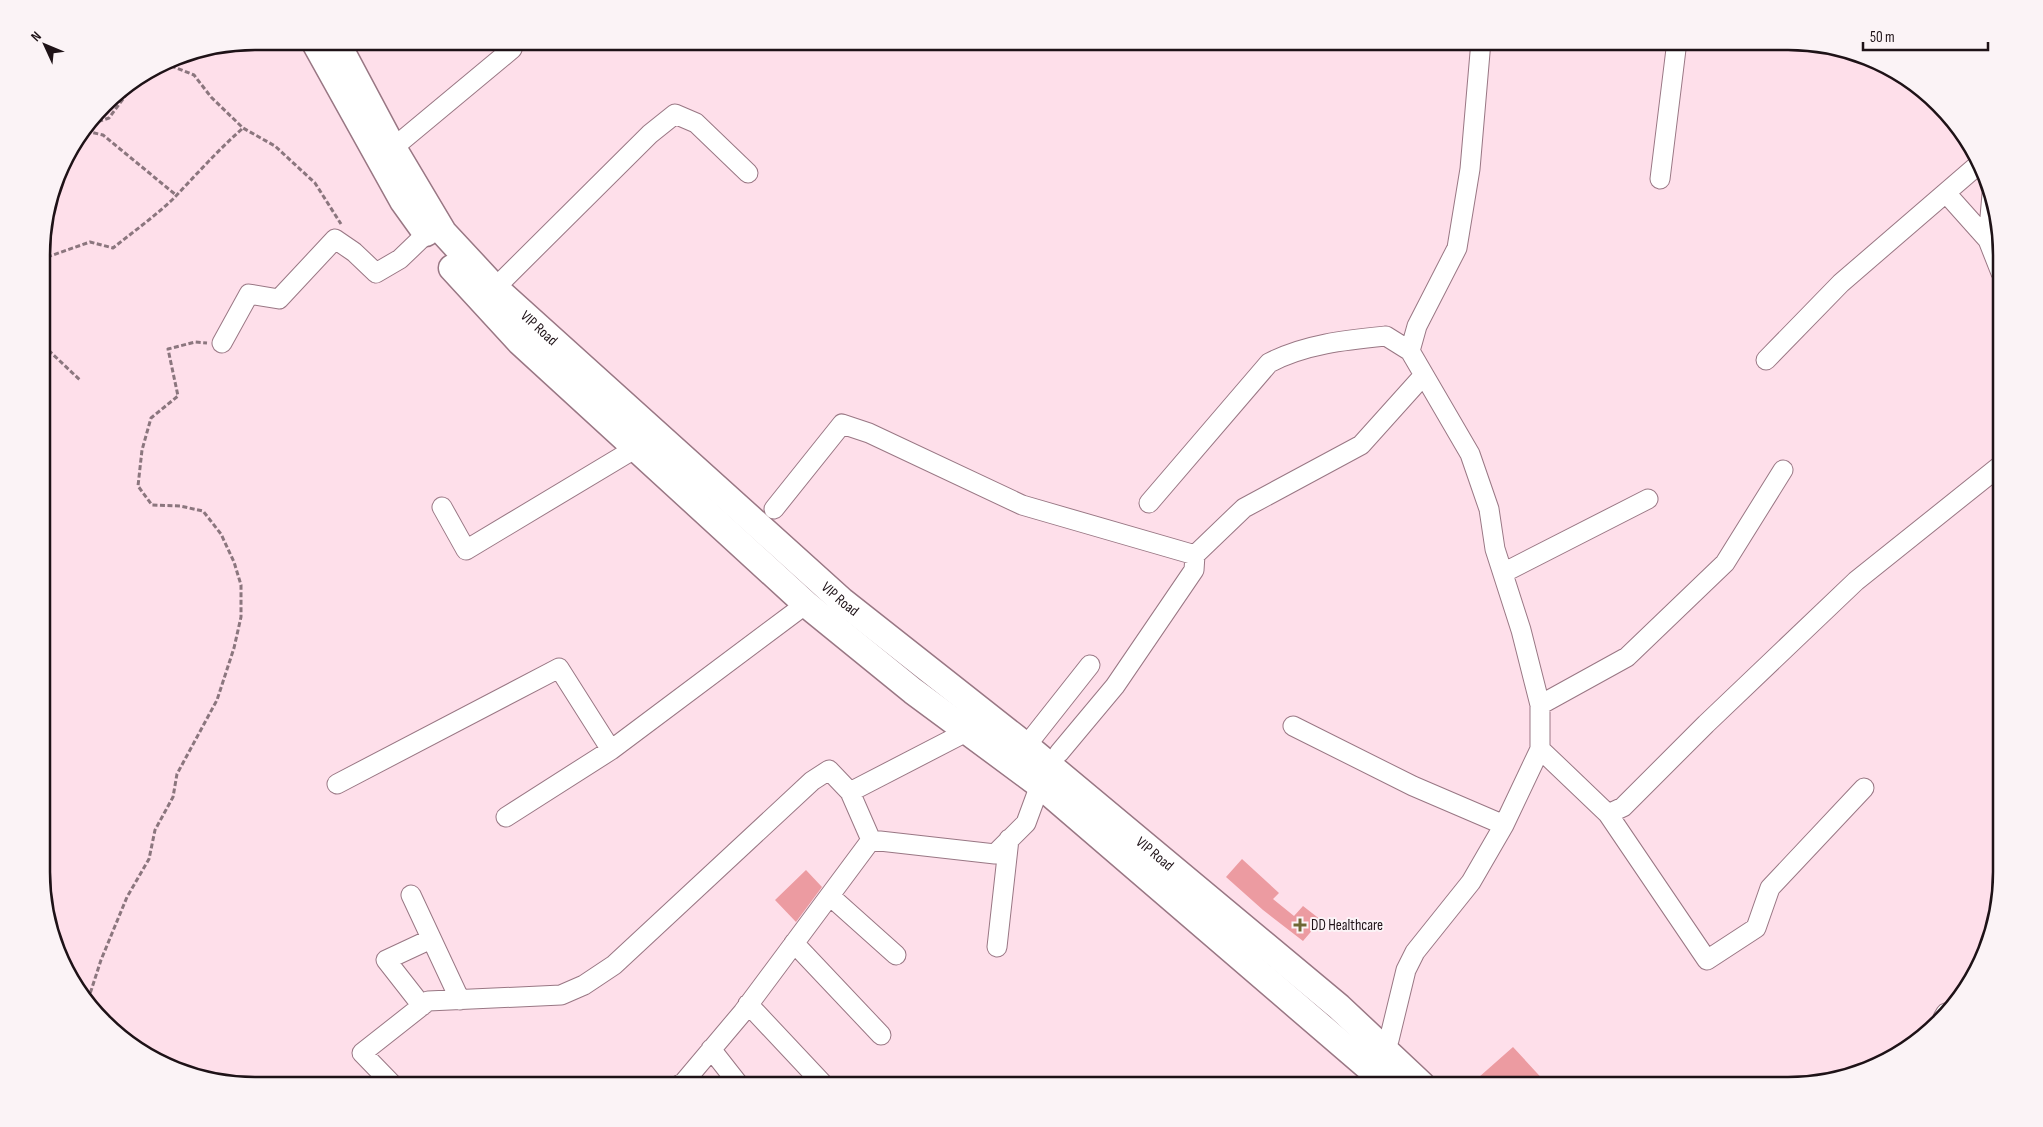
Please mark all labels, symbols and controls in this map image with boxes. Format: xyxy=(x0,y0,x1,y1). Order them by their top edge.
north arrow xyxy=(20,20,70,70)
scale bar xyxy=(1863,20,1988,52)
text: N xyxy=(27,28,45,45)
text: 50 m xyxy=(1870,28,1895,47)
street label: VIP Road xyxy=(516,307,561,350)
street label: VIP Road xyxy=(817,578,863,621)
street label: VIP Road xyxy=(1132,833,1178,875)
place label: DD Healthcare xyxy=(1311,916,1383,935)
marker: DD Healthcare xyxy=(1293,918,1307,932)

